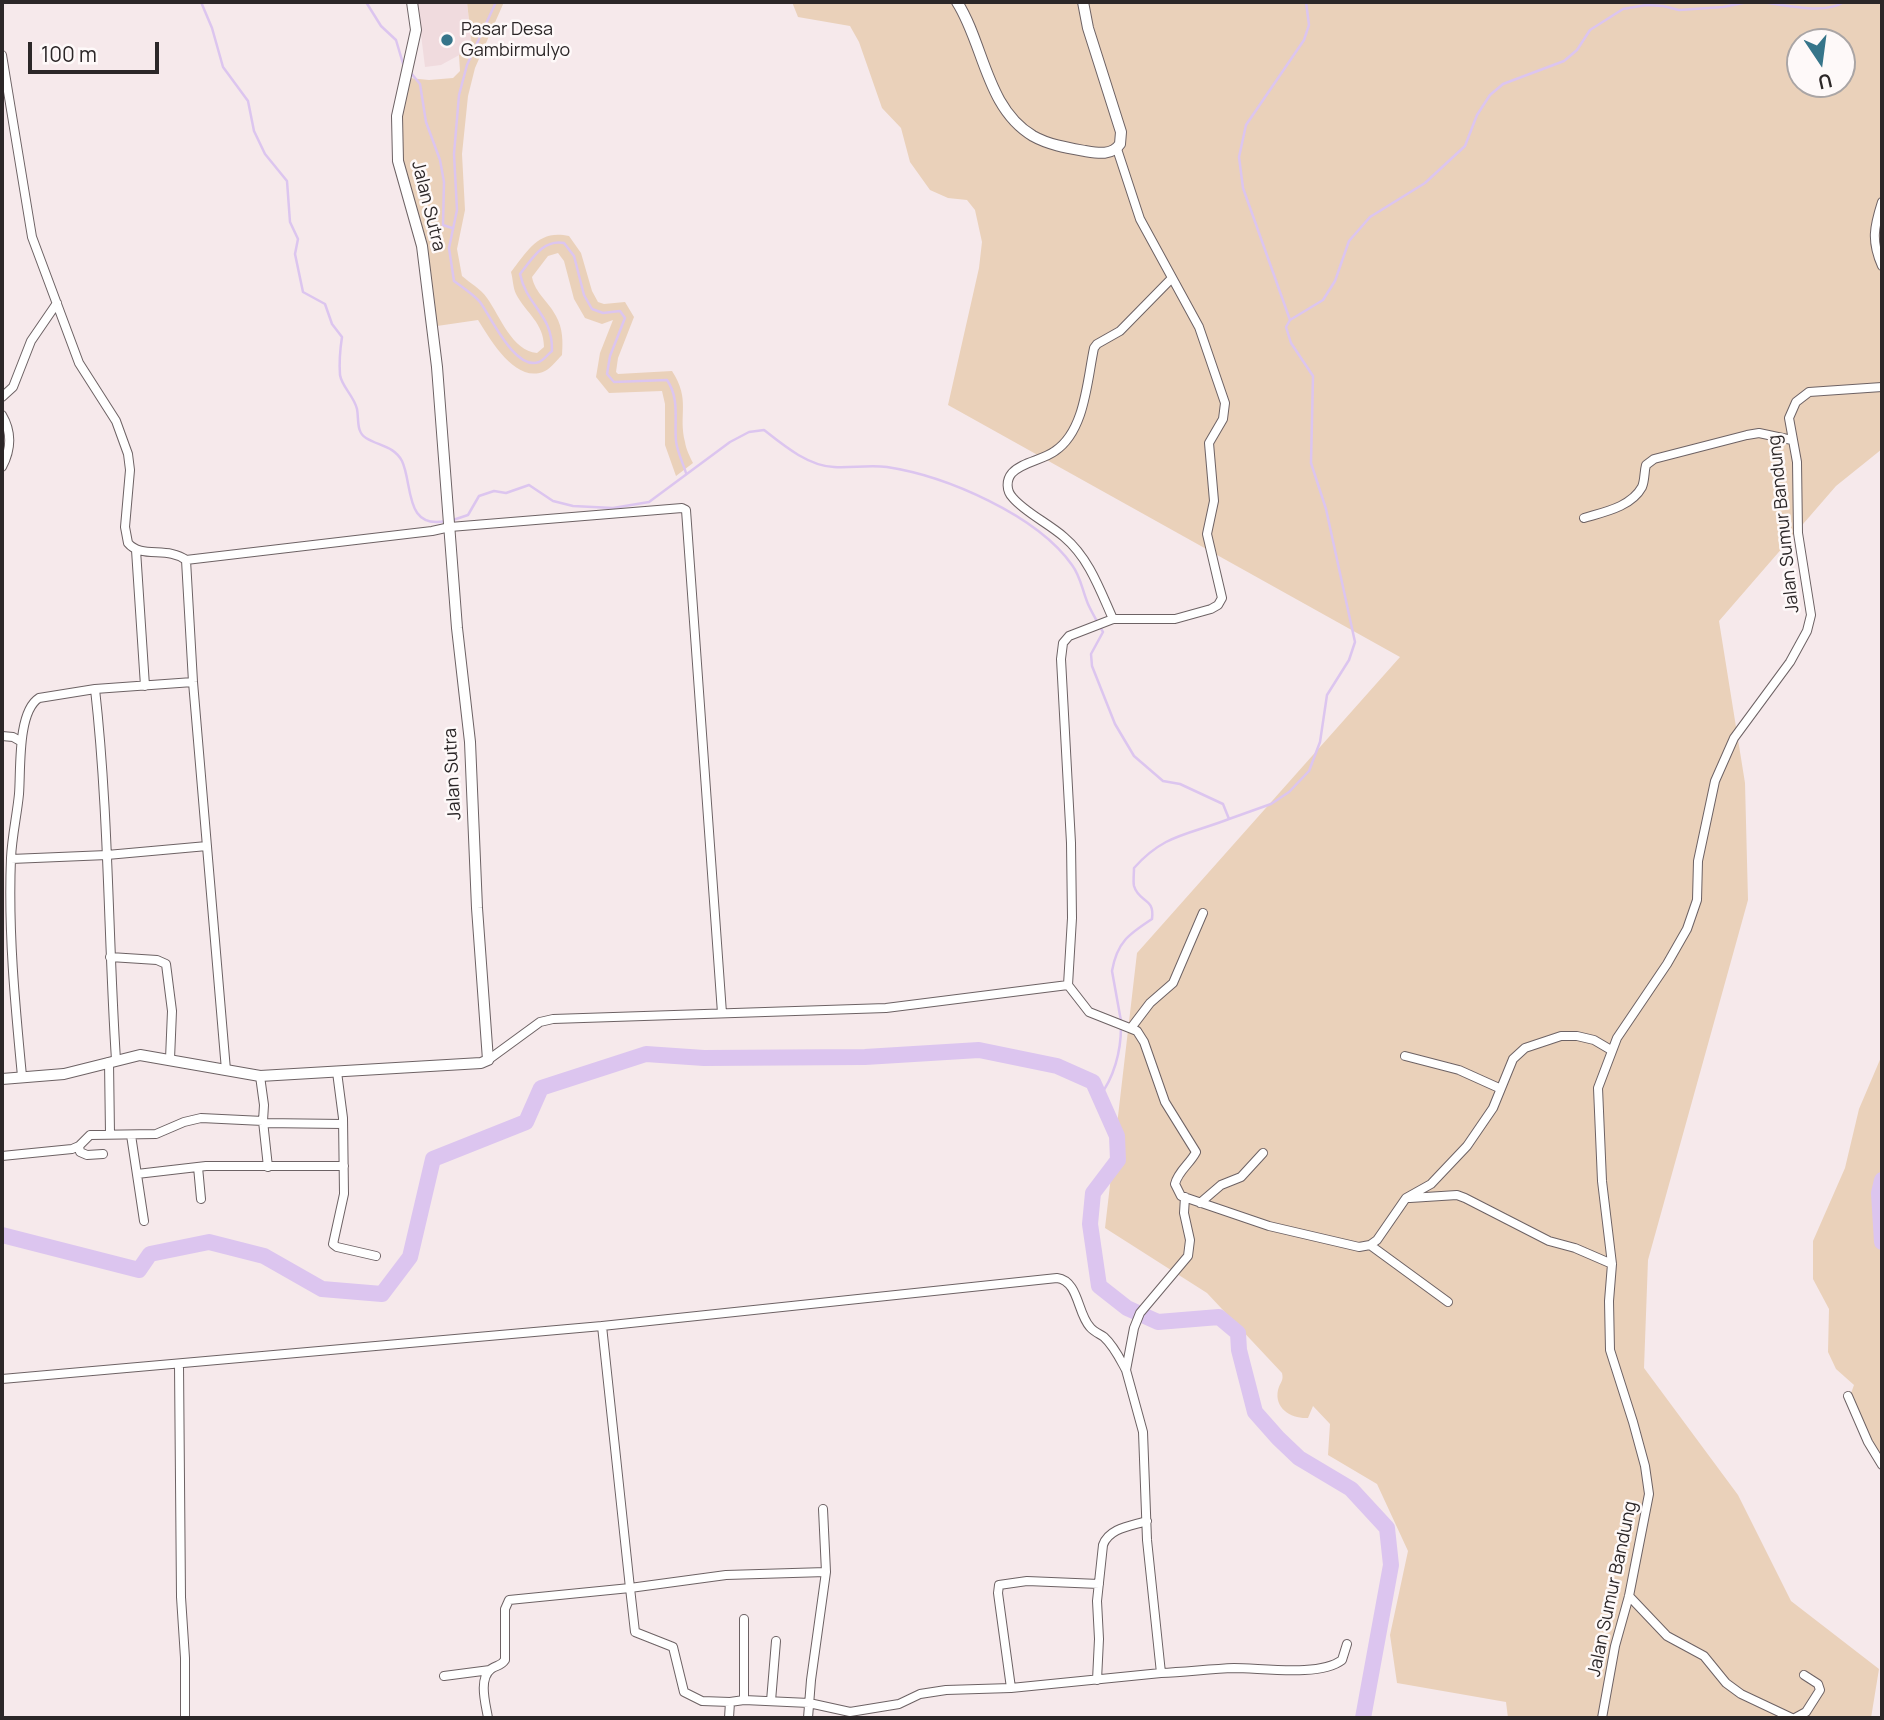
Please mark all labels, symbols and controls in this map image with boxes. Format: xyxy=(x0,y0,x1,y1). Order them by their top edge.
place label: Pasar Desa Gambirmulyo xyxy=(461,19,570,61)
scale bar xyxy=(32,28,163,72)
north arrow xyxy=(1786,28,1856,98)
marker: Pasar Desa Gambirmulyo xyxy=(439,32,455,48)
text: 100 m xyxy=(41,40,97,68)
text: U xyxy=(1816,67,1835,96)
street label: Jalan Sutra xyxy=(406,159,450,253)
street label: Jalan Sumur Bandung xyxy=(1764,434,1804,614)
street label: Jalan Sutra xyxy=(440,728,466,820)
street label: Jalan Sumur Bandung xyxy=(1584,1499,1642,1679)

